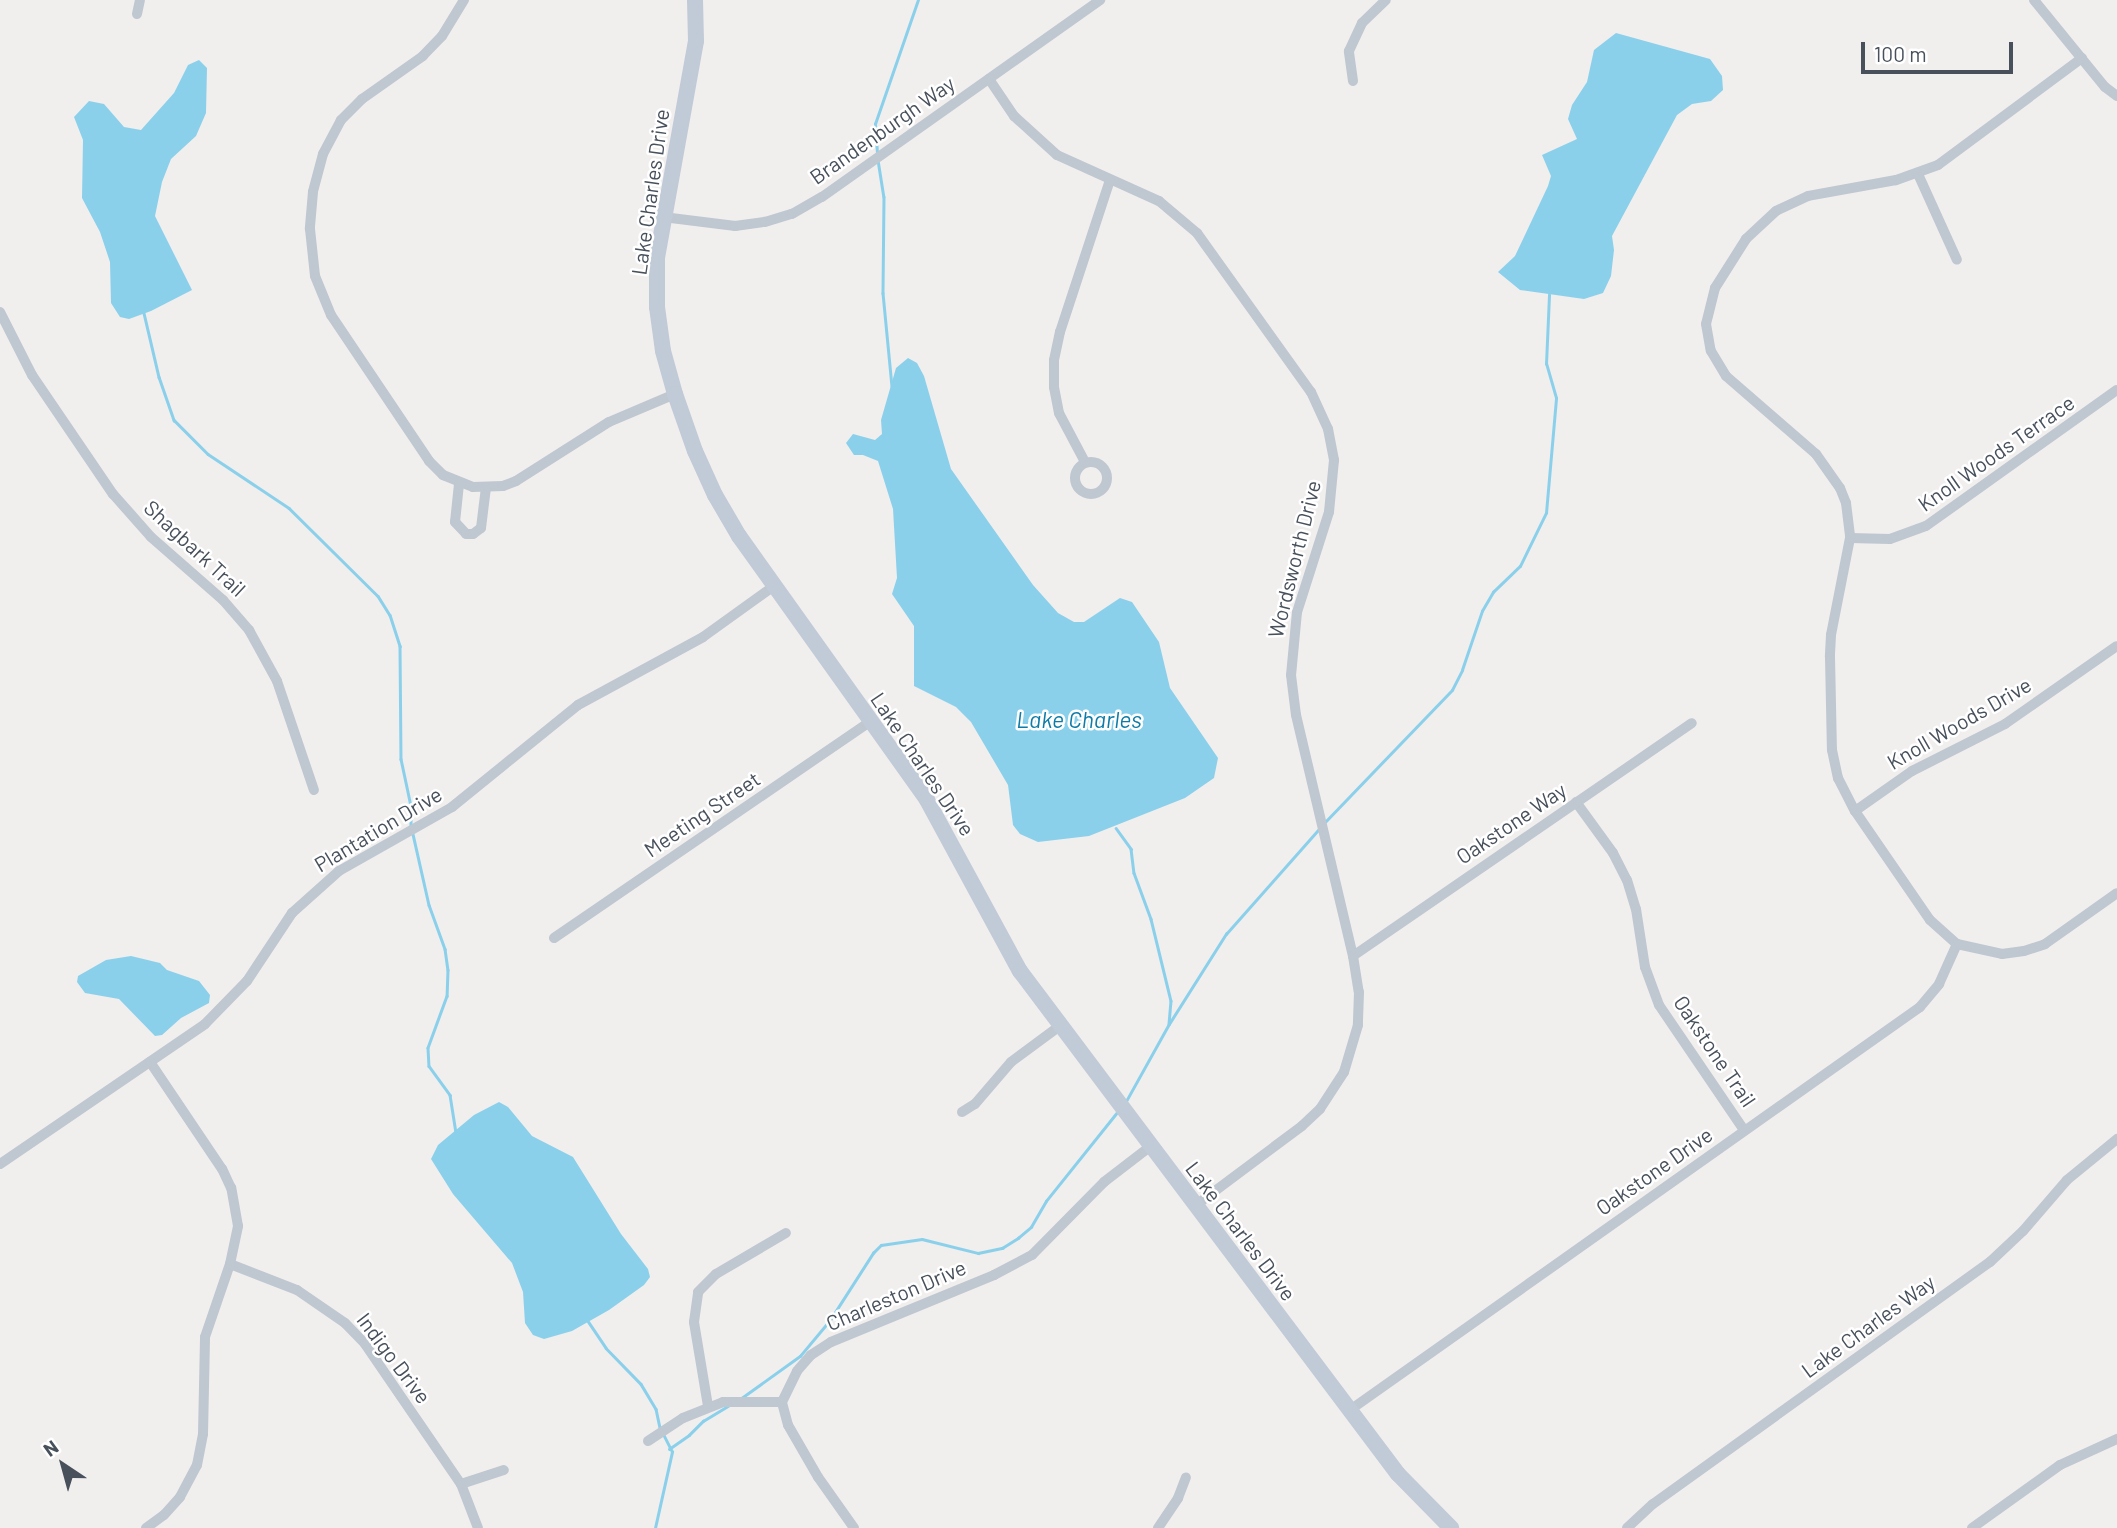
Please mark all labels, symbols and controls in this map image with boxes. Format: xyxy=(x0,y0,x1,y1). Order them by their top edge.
scale bar xyxy=(1865,28,2017,72)
text: 100 m xyxy=(1874,41,1927,66)
street label: Brandenburgh Way xyxy=(805,71,959,189)
street label: Lake Charles Drive xyxy=(626,107,674,277)
street label: Knoll Woods Terrace xyxy=(1913,390,2079,516)
street label: Wordsworth Drive xyxy=(1262,478,1326,640)
street label: Shagbark Trail xyxy=(139,495,251,601)
street label: Knoll Woods Drive xyxy=(1882,672,2036,774)
street label: Lake Charles Drive xyxy=(866,688,980,840)
water label: Lake Charles xyxy=(1016,705,1142,733)
street label: Meeting Street xyxy=(639,766,765,862)
street label: Oakstone Way xyxy=(1451,777,1571,869)
street label: Plantation Drive xyxy=(310,781,446,877)
street label: Oakstone Trail xyxy=(1669,991,1761,1111)
street label: Oakstone Drive xyxy=(1591,1122,1717,1220)
street label: Lake Charles Drive xyxy=(1181,1157,1301,1305)
street label: Charleston Drive xyxy=(822,1254,970,1336)
street label: Lake Charles Way xyxy=(1796,1269,1940,1383)
street label: Indigo Drive xyxy=(352,1308,436,1408)
north arrow xyxy=(28,1430,98,1500)
text: N xyxy=(38,1435,62,1461)

